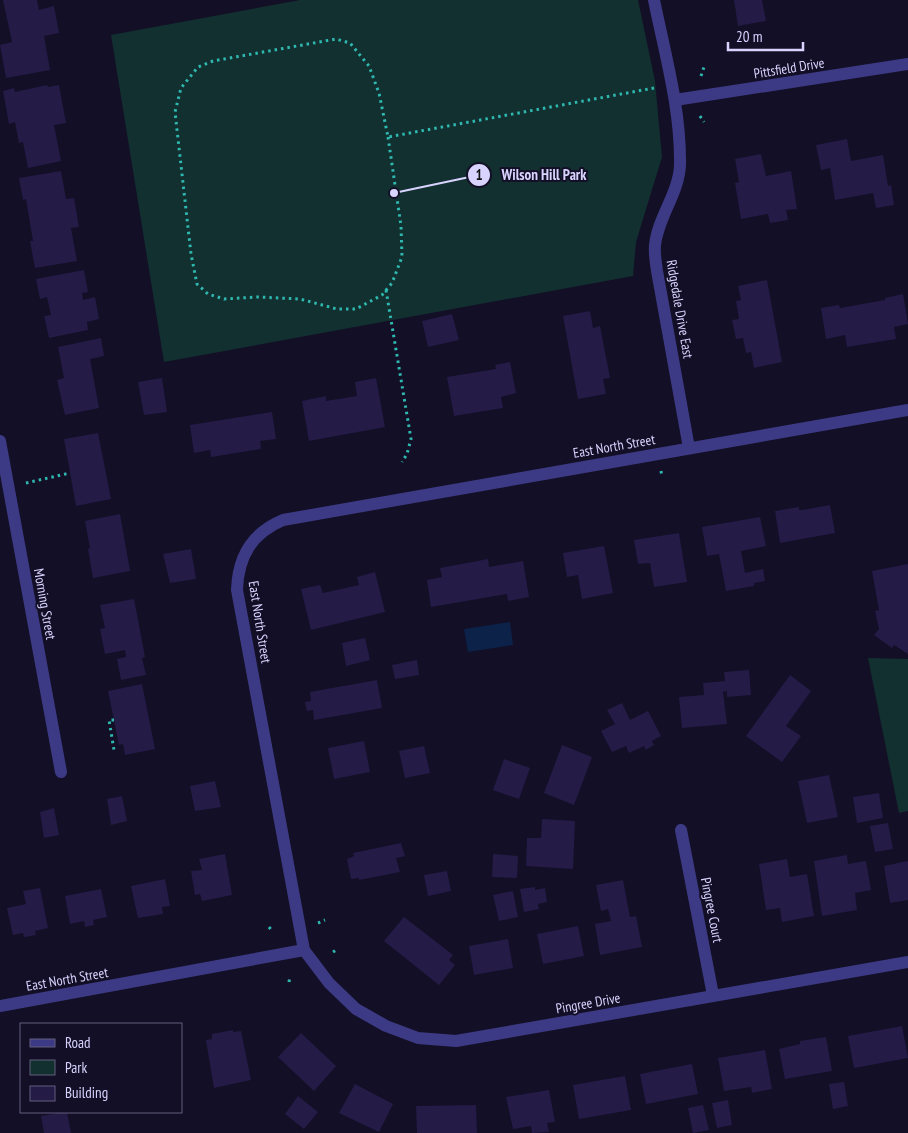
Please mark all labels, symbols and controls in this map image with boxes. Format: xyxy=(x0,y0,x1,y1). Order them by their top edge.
scale bar xyxy=(728,20,803,52)
text: 20 m xyxy=(736,27,762,46)
street label: Pittsfield Drive xyxy=(752,53,826,82)
callout: Wilson Hill Park xyxy=(466,160,596,190)
text: 1 xyxy=(475,165,483,184)
text: Wilson Hill Park xyxy=(501,165,587,184)
street label: Ridgedale Drive East xyxy=(662,258,698,360)
street label: East North Street xyxy=(572,430,657,462)
street label: Morning Street xyxy=(30,567,60,641)
street label: East North Street xyxy=(245,580,275,664)
street label: Pingree Court xyxy=(697,876,727,944)
street label: East North Street xyxy=(25,963,110,995)
street label: Pingree Drive xyxy=(554,988,622,1018)
legend xyxy=(20,1023,182,1113)
text: Road xyxy=(65,1033,91,1052)
text: Park xyxy=(65,1058,87,1077)
text: Building xyxy=(65,1083,108,1102)

